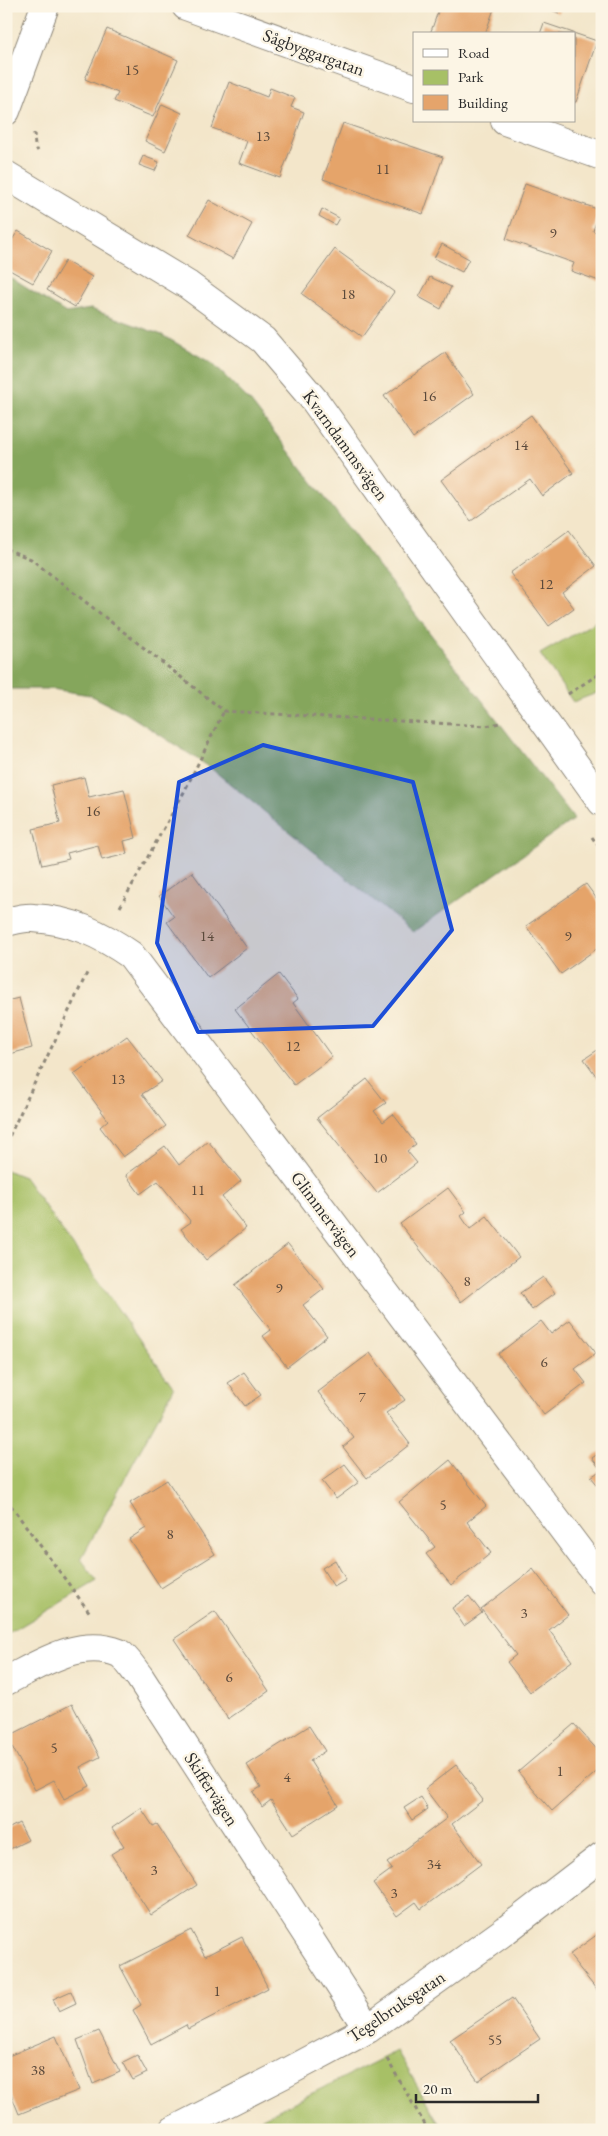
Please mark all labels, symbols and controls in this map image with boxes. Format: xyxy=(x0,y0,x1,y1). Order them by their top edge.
street label: Sågbyggargatan xyxy=(260,23,368,81)
legend xyxy=(413,32,576,122)
text: Road xyxy=(458,43,490,62)
house number: 15 xyxy=(125,60,139,79)
text: Park xyxy=(458,67,485,86)
text: Building xyxy=(458,93,508,112)
house number: 13 xyxy=(256,126,270,145)
house number: 11 xyxy=(376,159,390,178)
house number: 9 xyxy=(549,223,557,242)
house number: 18 xyxy=(341,284,355,303)
street label: Kvarndammsvägen xyxy=(298,385,394,505)
house number: 16 xyxy=(422,386,436,405)
house number: 14 xyxy=(514,435,529,454)
house number: 12 xyxy=(539,574,554,593)
house number: 16 xyxy=(86,801,100,820)
house number: 14 xyxy=(200,926,215,945)
house number: 9 xyxy=(564,926,572,945)
house number: 12 xyxy=(286,1036,301,1055)
house number: 13 xyxy=(111,1069,125,1088)
house number: 10 xyxy=(373,1148,387,1167)
street label: Glimmervägen xyxy=(286,1166,366,1262)
house number: 11 xyxy=(191,1180,205,1199)
house number: 8 xyxy=(463,1271,471,1290)
house number: 9 xyxy=(275,1278,283,1297)
house number: 6 xyxy=(540,1352,548,1371)
house number: 7 xyxy=(358,1387,366,1406)
house number: 5 xyxy=(439,1495,447,1514)
house number: 8 xyxy=(166,1524,174,1543)
house number: 3 xyxy=(520,1603,528,1622)
house number: 6 xyxy=(225,1667,233,1686)
house number: 5 xyxy=(50,1738,58,1757)
street label: Skiffervägen xyxy=(180,1748,245,1831)
house number: 1 xyxy=(556,1761,564,1780)
house number: 4 xyxy=(283,1767,291,1786)
house number: 34 xyxy=(427,1854,442,1873)
house number: 3 xyxy=(150,1860,158,1879)
house number: 3 xyxy=(390,1883,398,1902)
street label: Tegelbruksgatan xyxy=(343,1965,450,2047)
house number: 1 xyxy=(213,1981,221,2000)
house number: 55 xyxy=(488,2030,502,2049)
house number: 38 xyxy=(31,2060,45,2079)
scale bar xyxy=(416,2071,538,2103)
text: 20 m xyxy=(423,2079,452,2098)

